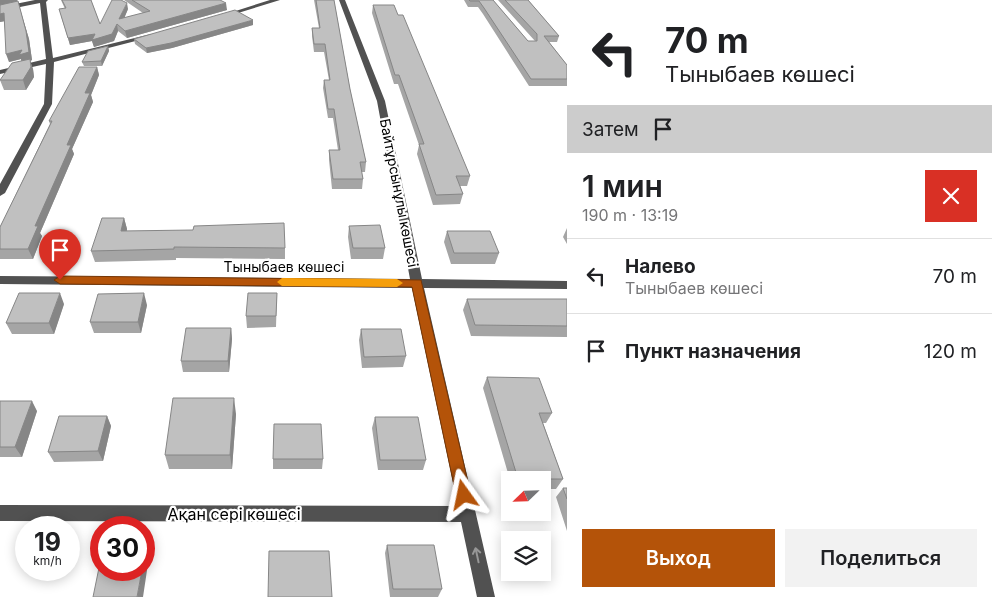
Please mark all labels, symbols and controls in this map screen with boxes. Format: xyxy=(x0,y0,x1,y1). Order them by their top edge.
text: 70 m xyxy=(665,19,749,61)
icon: left xyxy=(582,20,647,85)
text: Тыныбаев көшесі xyxy=(665,61,855,87)
icon: arrive xyxy=(649,115,677,143)
street label: Байтұрсынұлы көшесі xyxy=(377,117,422,269)
text: Затем xyxy=(582,118,639,141)
text: 1 мин xyxy=(582,168,663,204)
button: close xyxy=(925,170,977,222)
text: 190 m · 13:19 xyxy=(582,205,678,225)
pin xyxy=(39,229,81,280)
icon: arrive xyxy=(46,236,74,264)
text: Налево xyxy=(625,255,696,278)
street label: Тыныбаев көшесі xyxy=(224,258,344,275)
icon: left xyxy=(582,262,610,290)
text: 70 m xyxy=(933,265,977,288)
text: Тыныбаев көшесі xyxy=(625,278,763,298)
icon: arrive xyxy=(582,337,610,365)
text: Пункт назначения xyxy=(625,340,801,363)
text: 120 m xyxy=(924,340,977,363)
position arrow xyxy=(437,468,489,520)
north arrow xyxy=(501,471,551,521)
map controls xyxy=(501,471,551,581)
street label: Ақан сері көшесі xyxy=(167,504,301,524)
speed limit sign: 30 xyxy=(90,516,155,581)
text: 19 xyxy=(34,527,61,557)
button: Выход xyxy=(582,529,775,587)
button: Поделиться xyxy=(785,529,977,587)
button: layers xyxy=(501,531,551,581)
one-way arrow xyxy=(472,548,481,564)
text: km/h xyxy=(33,553,62,568)

